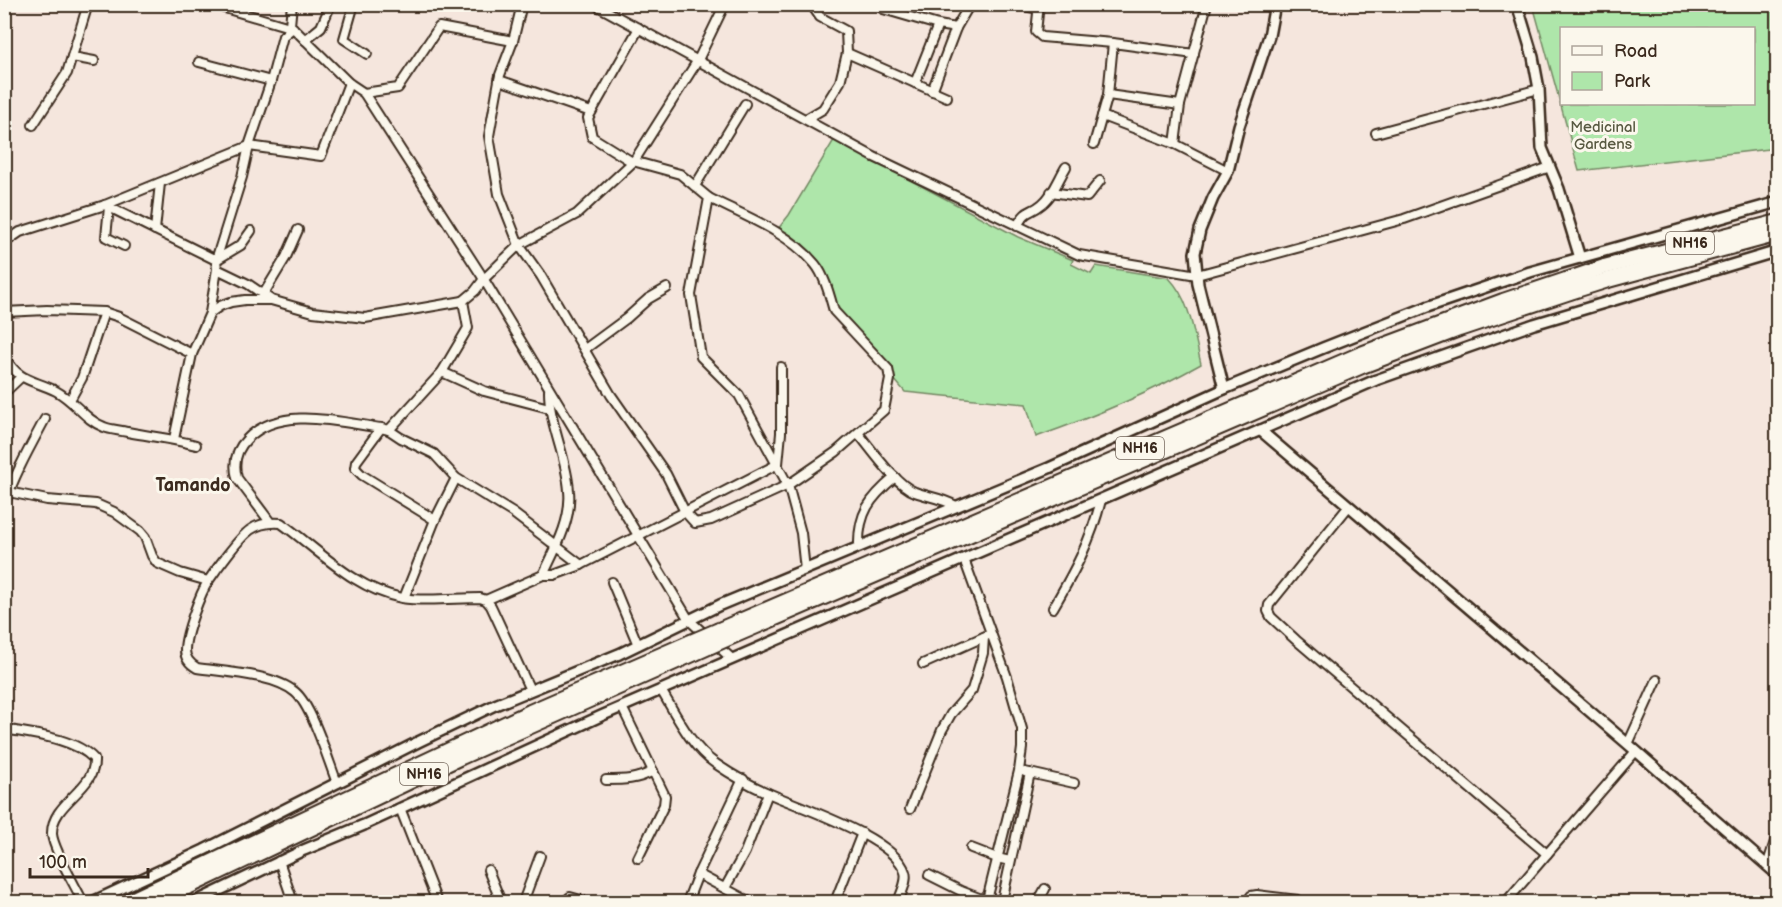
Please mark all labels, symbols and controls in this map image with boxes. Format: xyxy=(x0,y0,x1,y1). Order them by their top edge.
legend xyxy=(1560,27,1755,105)
text: Road xyxy=(1614,41,1658,62)
text: Park xyxy=(1614,71,1650,92)
park label: Medicinal Gardens xyxy=(1570,118,1636,154)
road number: NH16 xyxy=(1666,232,1714,254)
road number: NH16 xyxy=(1116,437,1164,459)
district label: Tamando xyxy=(155,475,231,496)
road number: NH16 xyxy=(400,763,448,785)
scale bar xyxy=(30,841,148,879)
text: 100 m xyxy=(39,852,87,873)

